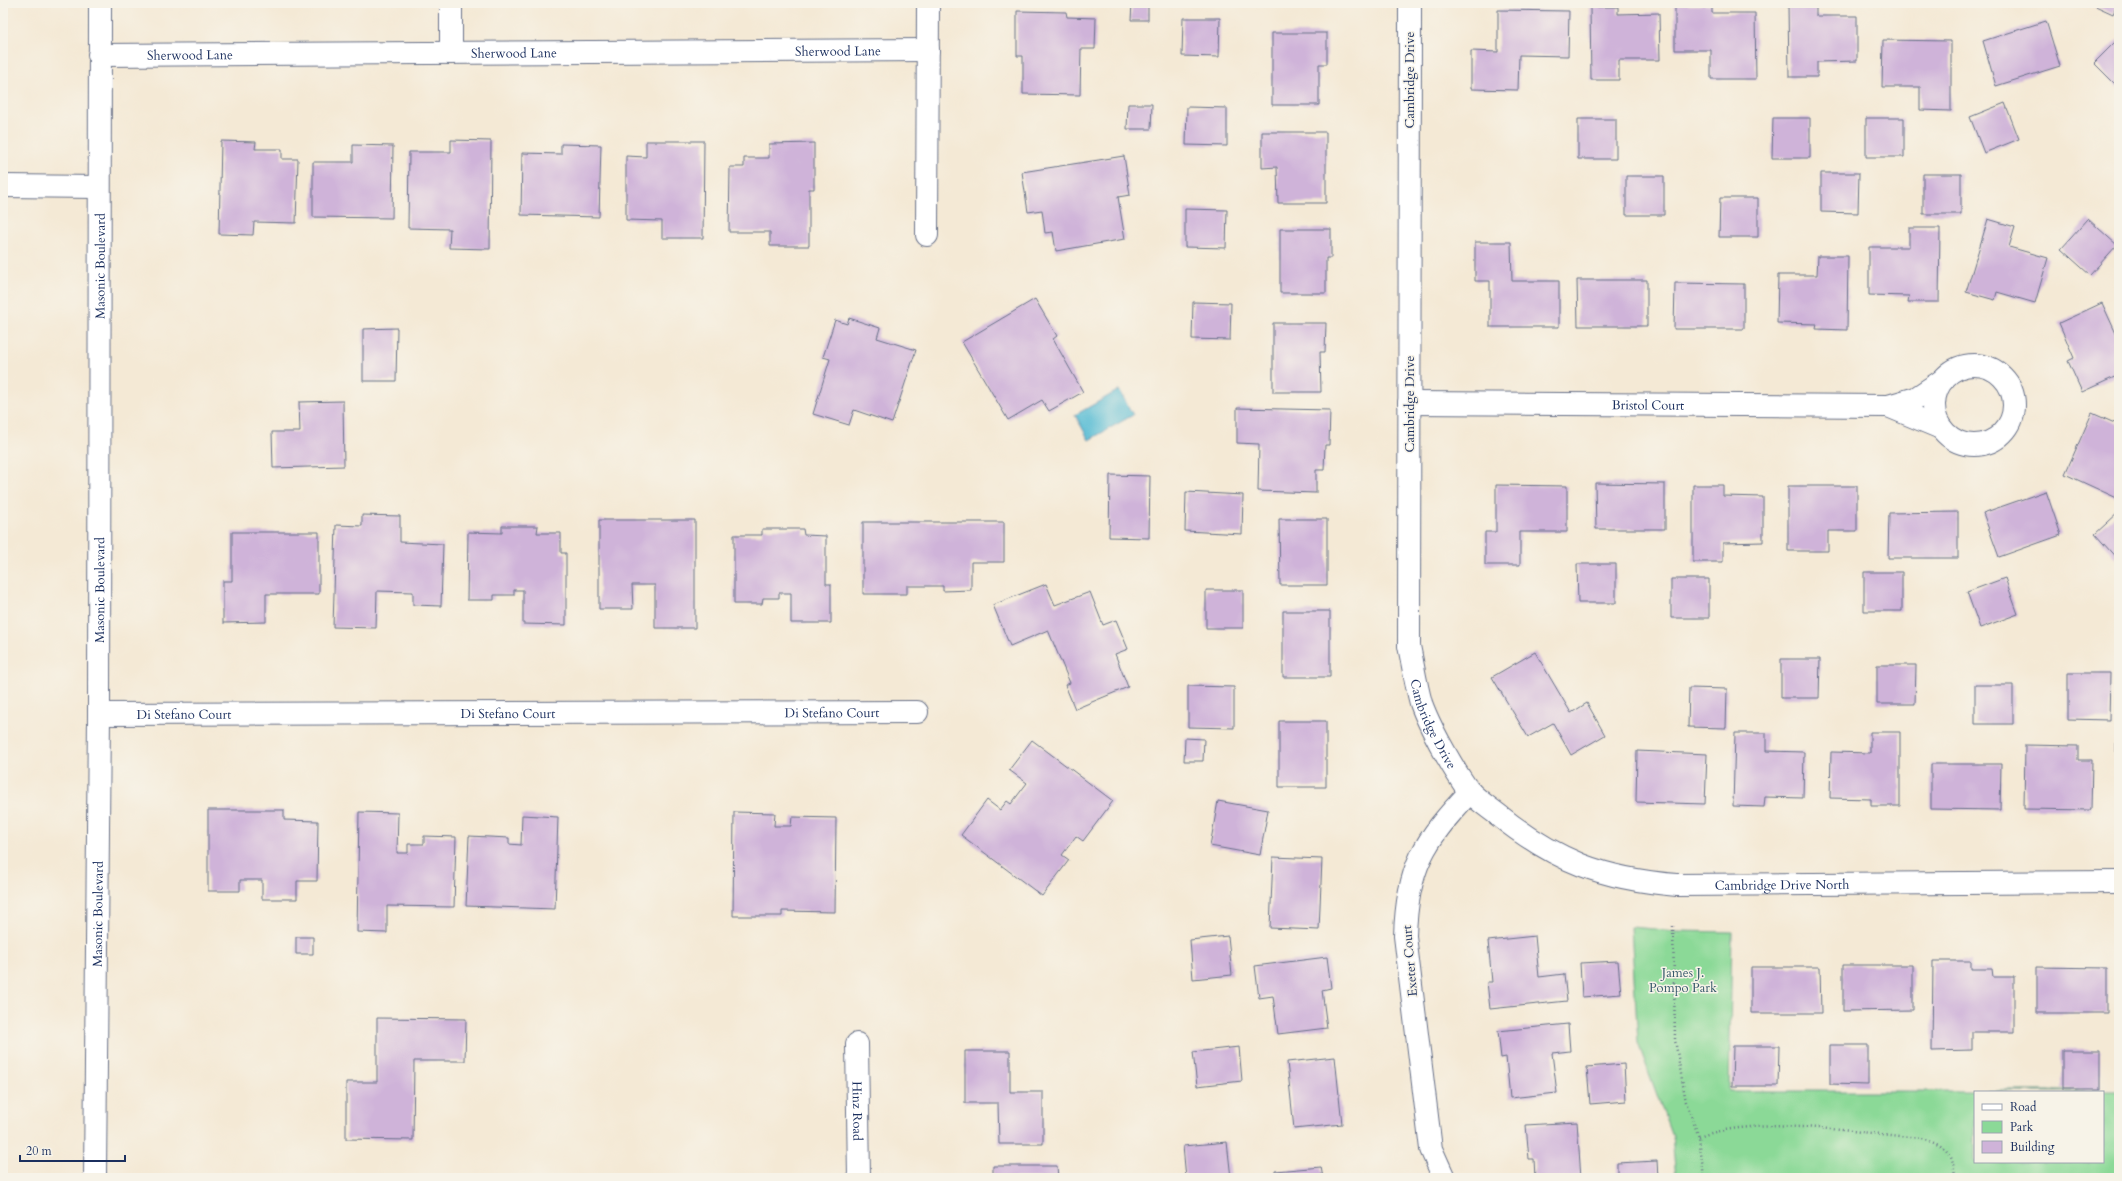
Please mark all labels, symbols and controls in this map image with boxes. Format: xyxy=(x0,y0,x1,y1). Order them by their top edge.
street label: Cambridge Drive xyxy=(1401,31,1419,128)
street label: Sherwood Lane xyxy=(795,42,881,61)
street label: Sherwood Lane xyxy=(471,44,557,63)
street label: Sherwood Lane xyxy=(147,46,233,65)
street label: Masonic Boulevard xyxy=(92,213,110,319)
street label: Cambridge Drive xyxy=(1401,355,1419,452)
street label: Bristol Court xyxy=(1612,396,1684,415)
street label: Masonic Boulevard xyxy=(91,537,109,643)
street label: Cambridge Drive xyxy=(1406,677,1460,773)
street label: Di Stefano Court xyxy=(785,704,879,722)
street label: Di Stefano Court xyxy=(461,705,555,723)
street label: Di Stefano Court xyxy=(137,706,231,724)
street label: Masonic Boulevard xyxy=(89,861,108,967)
street label: Cambridge Drive North xyxy=(1715,876,1849,895)
street label: Exeter Court xyxy=(1398,924,1422,997)
park label: James J. Pompo Park xyxy=(1649,964,1717,997)
street label: Hinz Road xyxy=(848,1081,866,1141)
legend xyxy=(1974,1091,2104,1163)
text: Road xyxy=(2010,1099,2037,1115)
text: Park xyxy=(2010,1119,2034,1135)
scale bar xyxy=(20,1137,125,1163)
text: Building xyxy=(2010,1139,2055,1155)
text: 20 m xyxy=(26,1143,53,1159)

